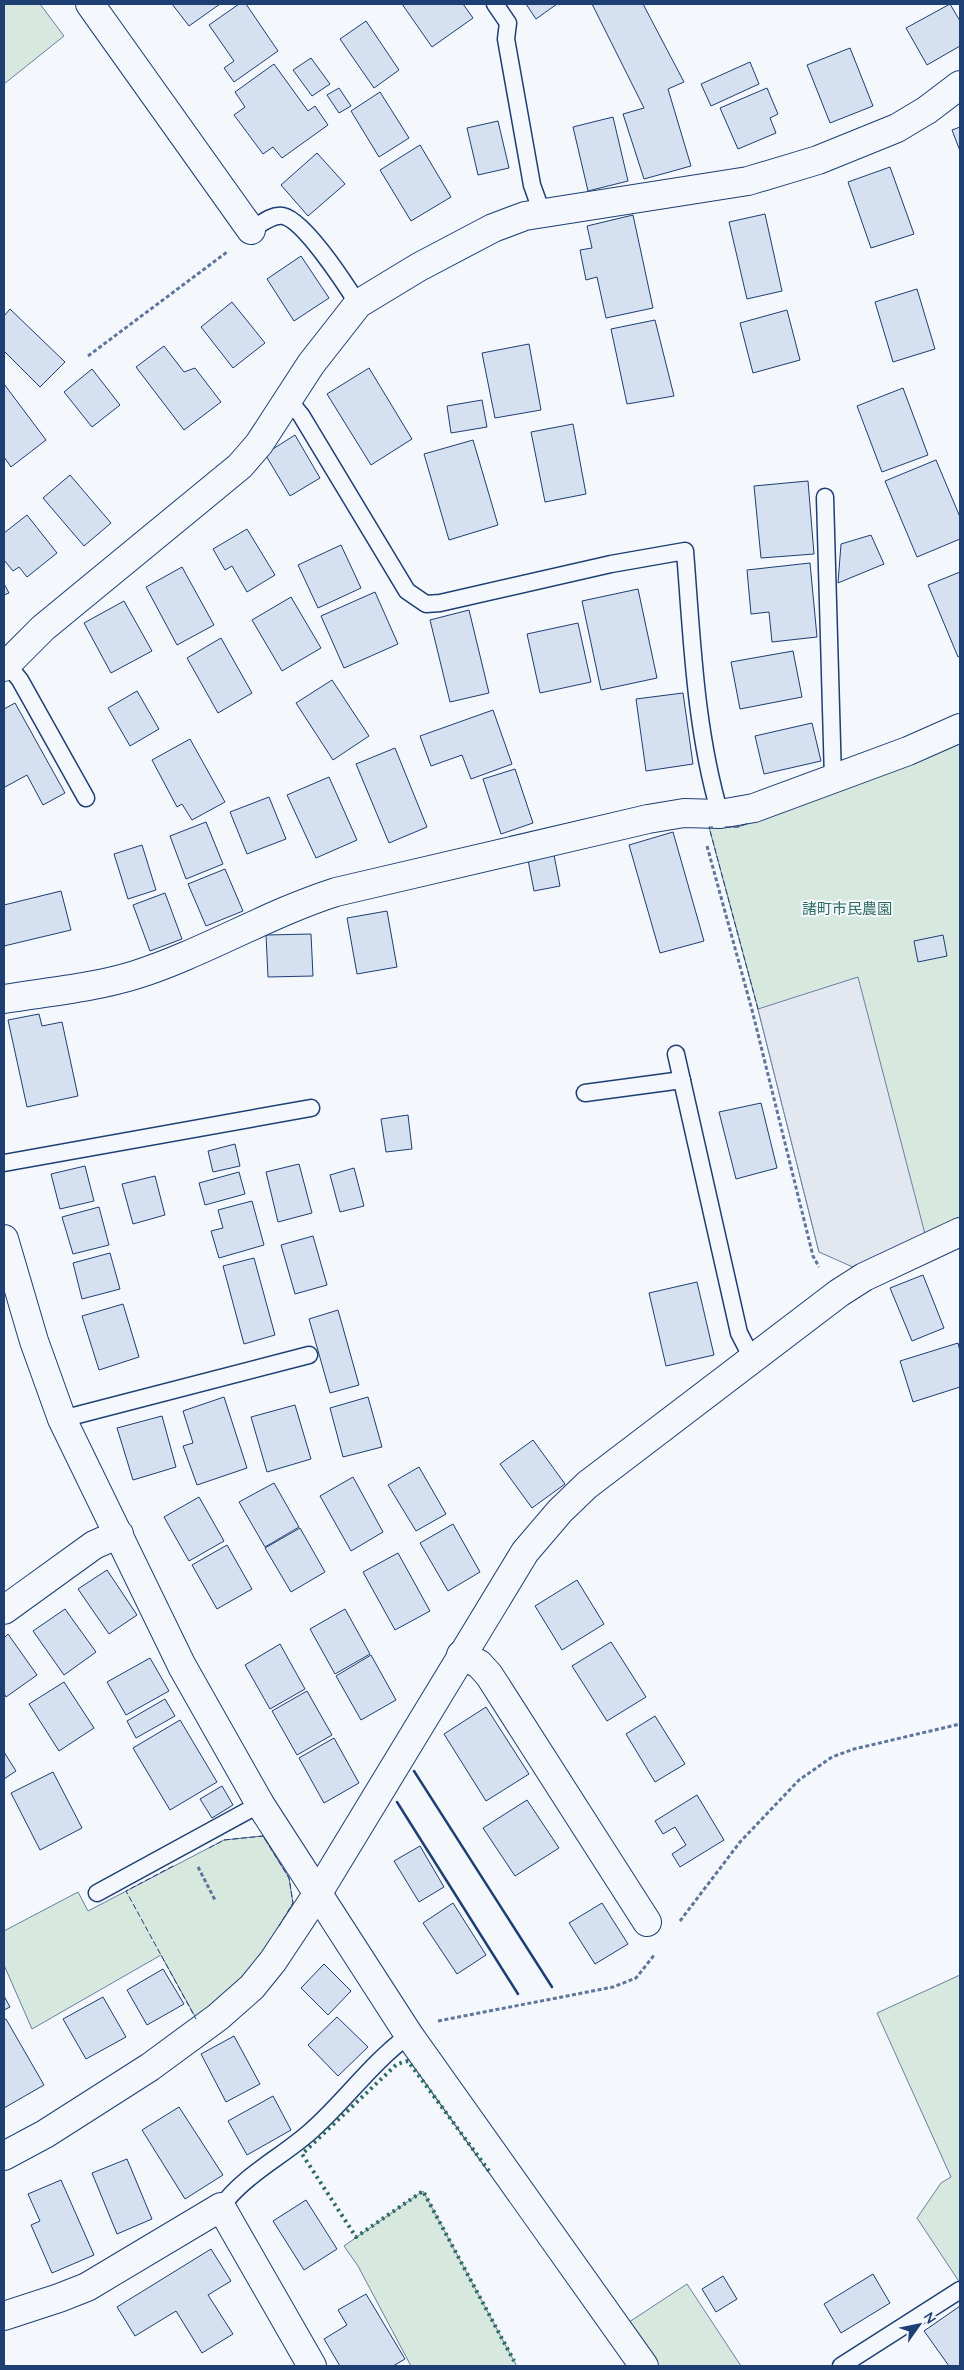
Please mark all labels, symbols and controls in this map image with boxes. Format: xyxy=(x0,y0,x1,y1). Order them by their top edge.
park label: 諸町市民農園 xyxy=(802,899,892,918)
north arrow xyxy=(894,2300,944,2350)
text: N xyxy=(920,2309,940,2327)

